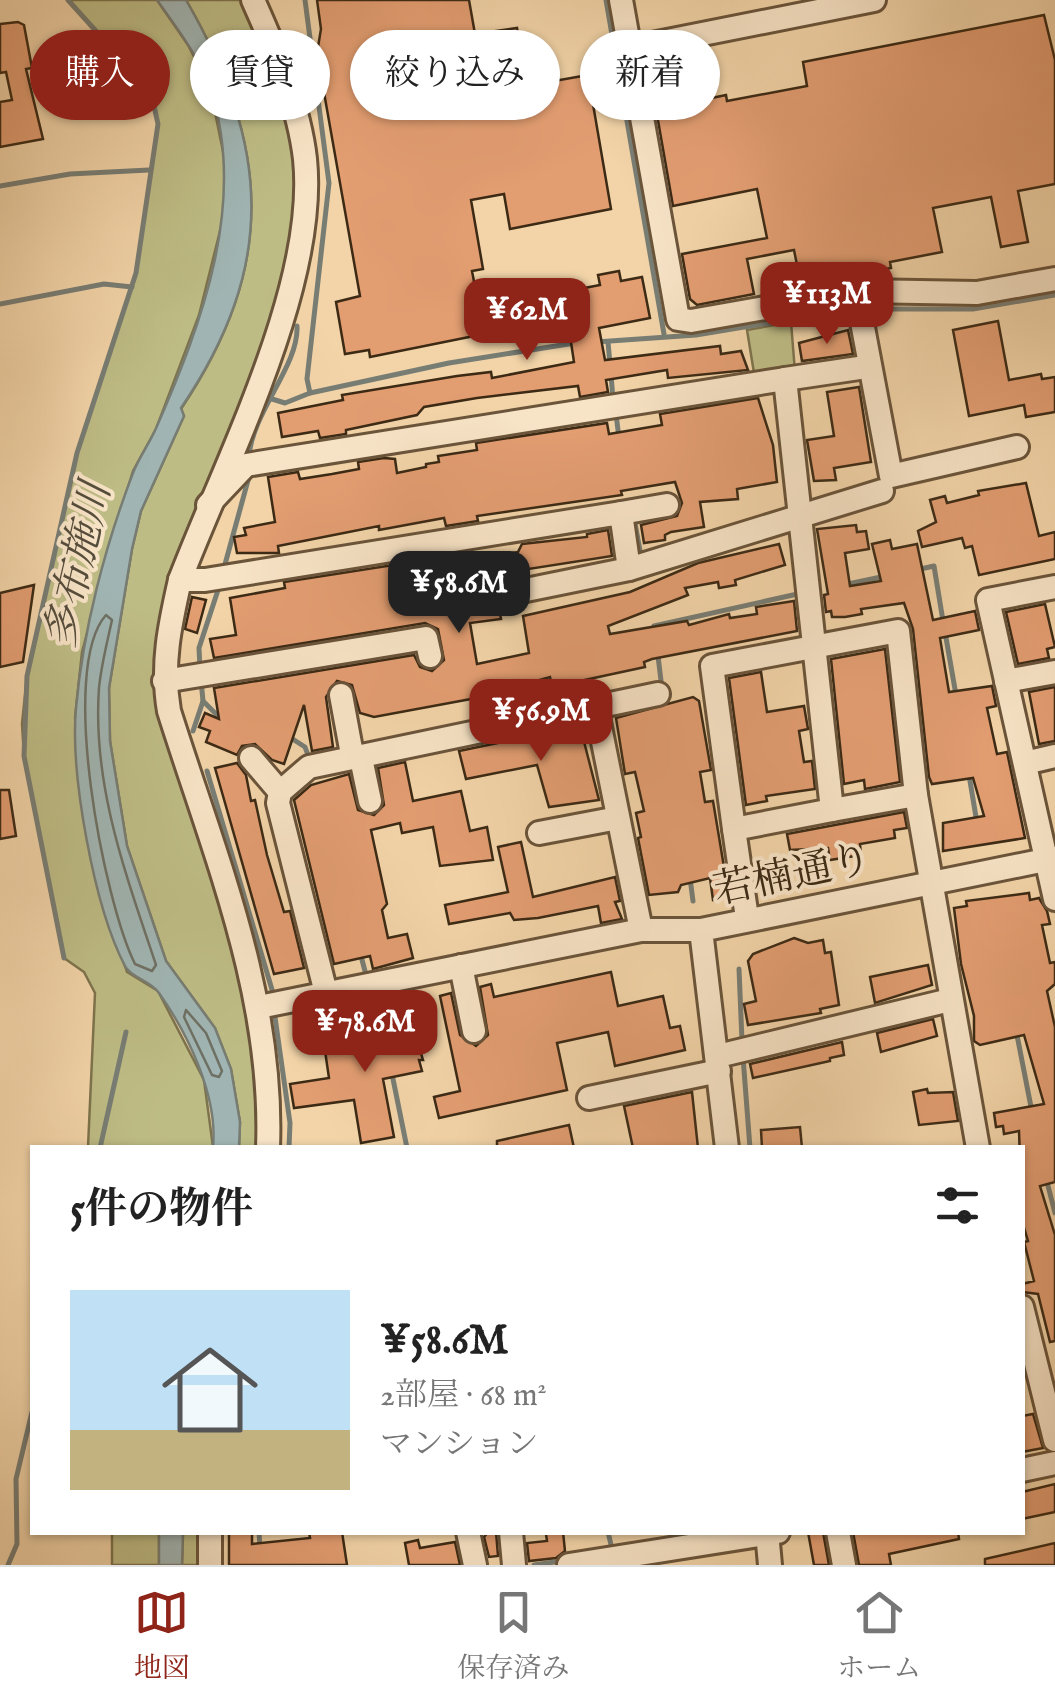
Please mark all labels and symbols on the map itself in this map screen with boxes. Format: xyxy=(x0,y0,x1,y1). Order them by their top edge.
pin: ¥113M xyxy=(757,262,897,347)
pin: ¥62M xyxy=(468,278,586,363)
water label: 多布施川 xyxy=(35,474,125,654)
pin: ¥58.6M xyxy=(378,551,540,636)
pin: ¥56.9M xyxy=(460,679,622,764)
street label: 若楠通り xyxy=(709,835,876,918)
pin: ¥78.6M xyxy=(284,990,446,1075)

